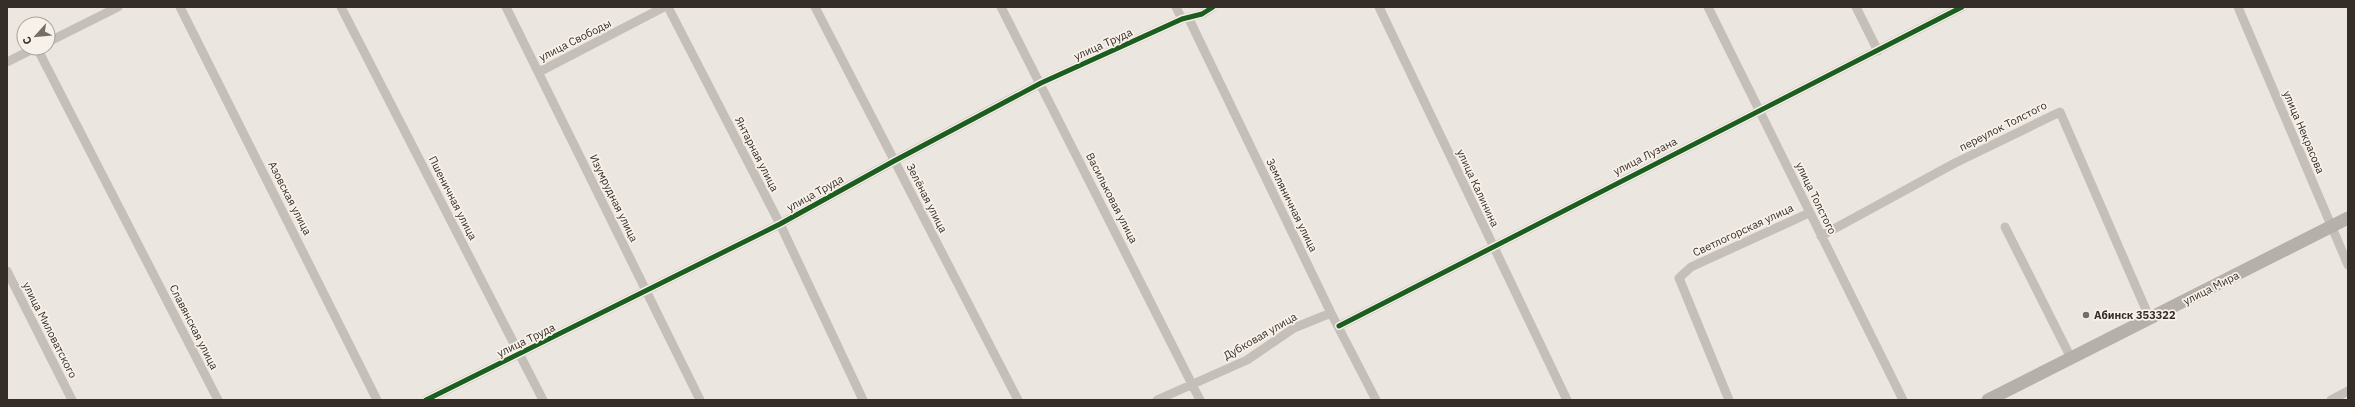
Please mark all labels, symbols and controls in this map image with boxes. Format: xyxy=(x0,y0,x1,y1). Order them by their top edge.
north arrow xyxy=(16,16,56,56)
street label: улица Свободы xyxy=(537,16,613,64)
street label: улица Труда xyxy=(1071,25,1135,63)
text: С xyxy=(19,34,35,47)
street label: улица Некрасова xyxy=(2280,88,2328,176)
street label: переулок Толстого xyxy=(1957,98,2049,154)
street label: Янтарная улица xyxy=(732,114,782,194)
street label: улица Лузана xyxy=(1611,134,1679,178)
street label: улица Калинина xyxy=(1454,147,1502,229)
street label: Васильковая улица xyxy=(1083,150,1141,246)
street label: Изумрудная улица xyxy=(587,152,641,244)
street label: Пшеничная улица xyxy=(426,154,480,243)
street label: Земляничная улица xyxy=(1263,156,1321,254)
street label: Азовская улица xyxy=(265,159,315,237)
street label: улица Толстого xyxy=(1793,160,1839,236)
street label: Зелёная улица xyxy=(903,161,951,235)
street label: улица Труда xyxy=(784,172,846,214)
street label: Светлогорская улица xyxy=(1690,200,1796,259)
street label: улица Мира xyxy=(2181,268,2241,308)
street label: улица Миловатского xyxy=(20,280,80,380)
street label: Славянская улица xyxy=(167,282,222,372)
place label: Абинск 353322 xyxy=(2094,308,2176,322)
street label: Дубковая улица xyxy=(1221,309,1299,363)
marker: Абинск 353322 xyxy=(2081,310,2091,320)
street label: улица Труда xyxy=(495,320,557,360)

